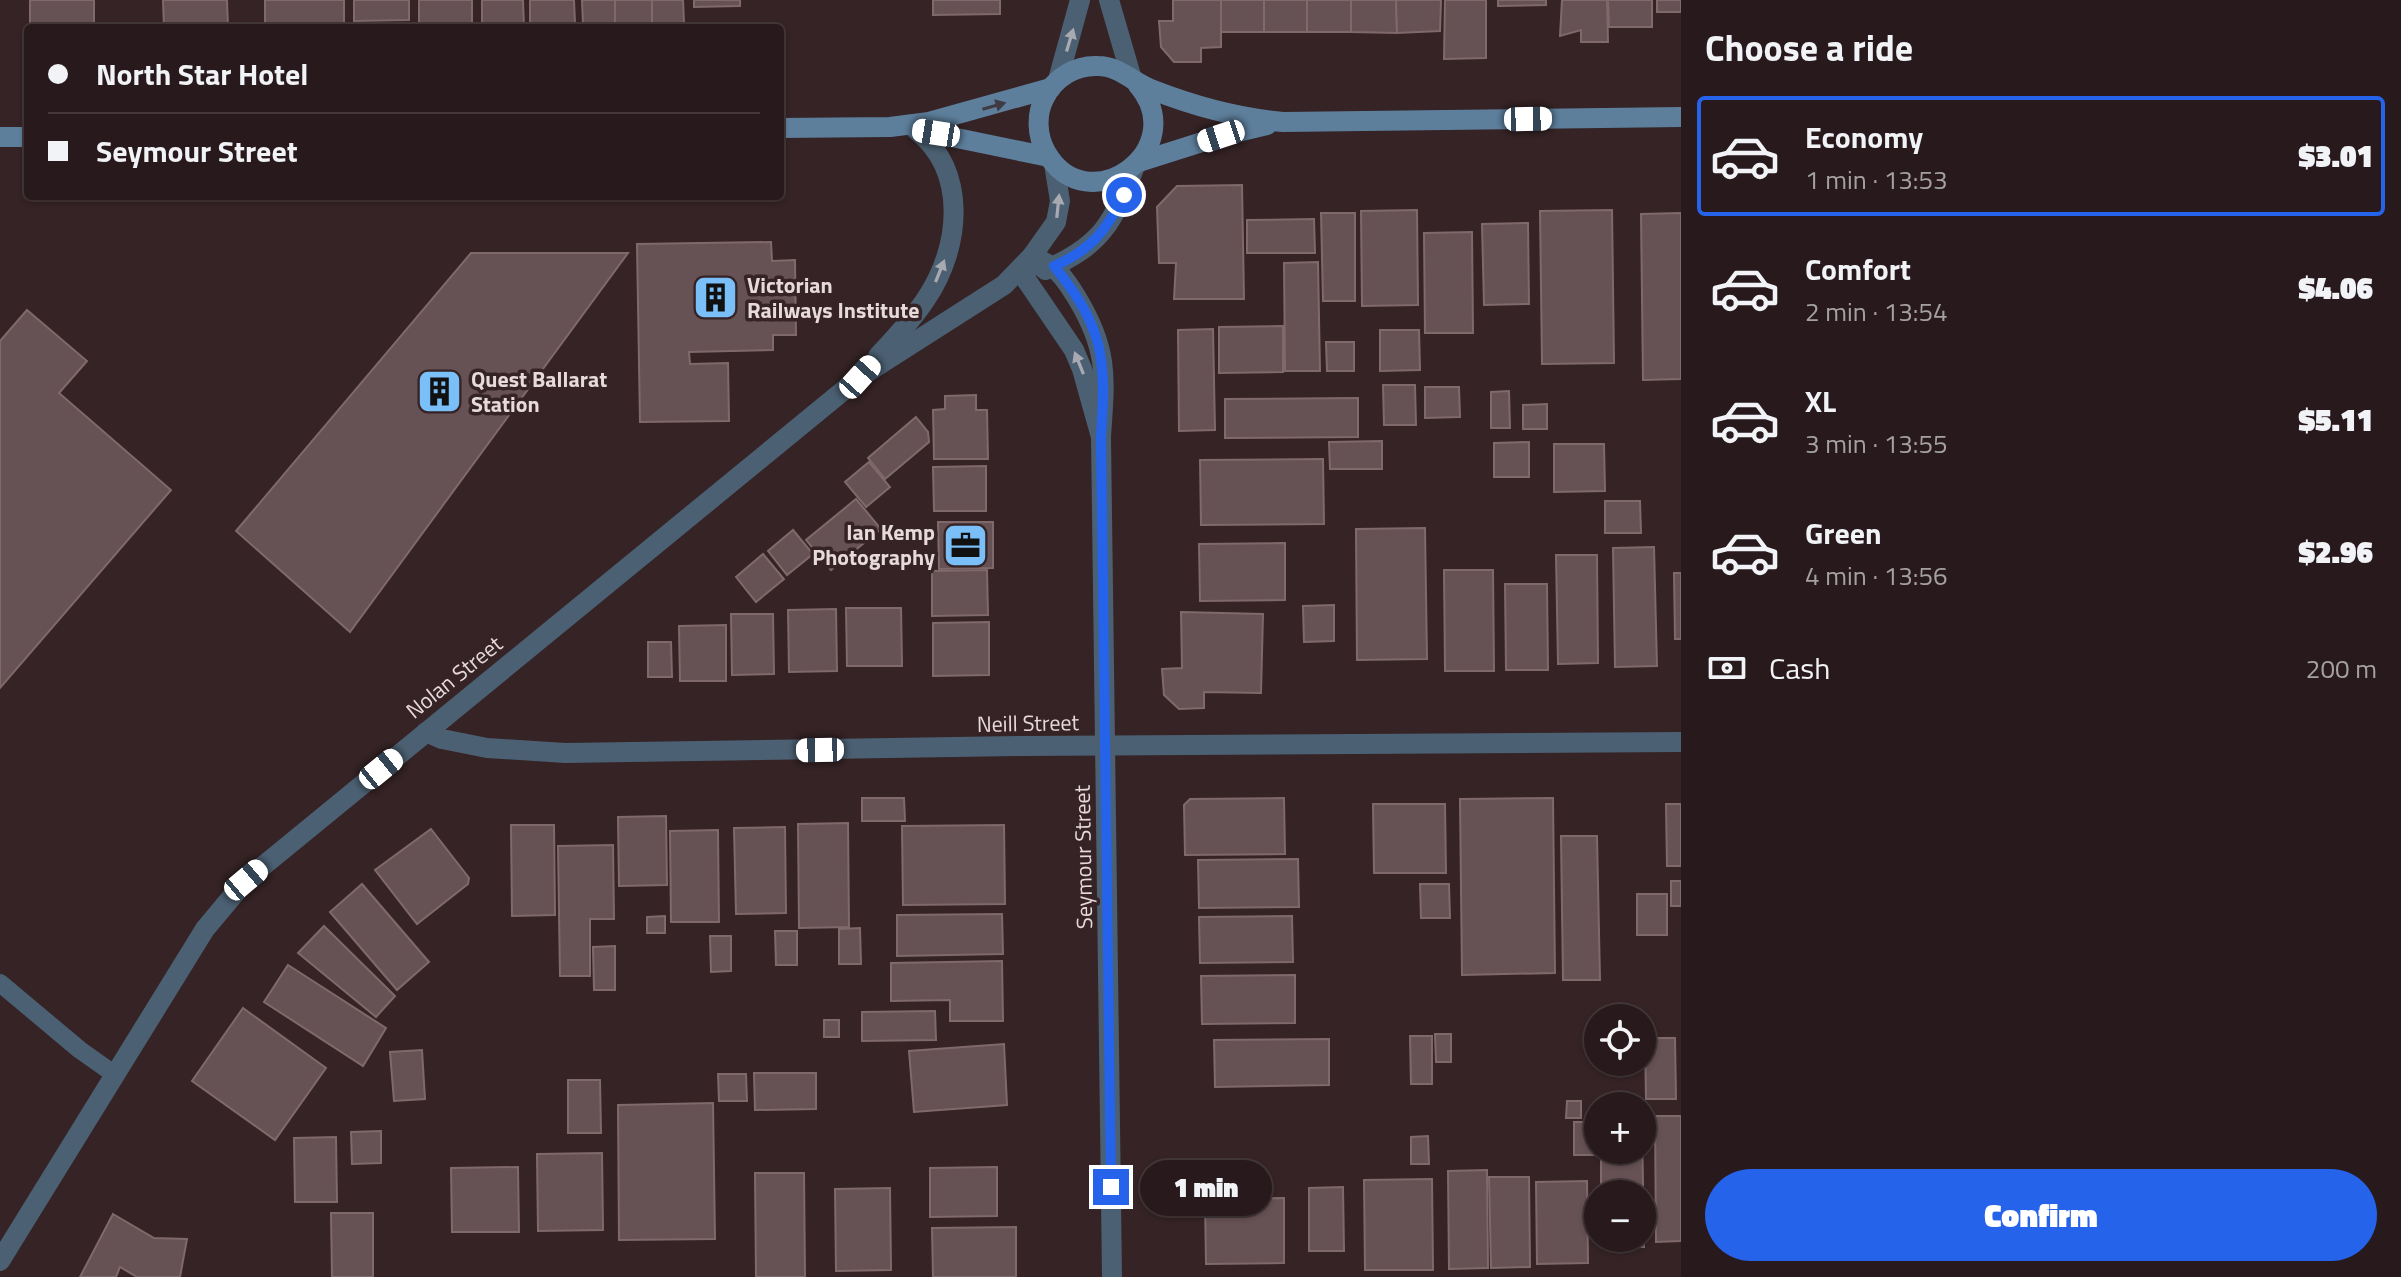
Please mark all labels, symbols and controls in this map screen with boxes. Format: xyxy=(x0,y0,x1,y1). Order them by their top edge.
text: Choose a ride xyxy=(1705,20,1913,75)
one-way arrow xyxy=(1064,28,1077,52)
text: North Star Hotel xyxy=(96,51,308,97)
one-way arrow xyxy=(982,99,1006,112)
car xyxy=(1504,107,1552,131)
text: Economy xyxy=(1805,114,1923,160)
car xyxy=(910,117,962,149)
car xyxy=(1194,117,1248,155)
icon: car xyxy=(1709,120,1781,192)
text: Seymour Street xyxy=(96,128,298,174)
text: $3.01 xyxy=(2299,133,2373,179)
text: 1 min · 13:53 xyxy=(1805,160,1948,199)
route start xyxy=(1106,177,1142,213)
one-way arrow xyxy=(1052,193,1065,218)
text: Comfort xyxy=(1805,246,1911,292)
icon: car xyxy=(1709,252,1781,324)
one-way arrow xyxy=(934,259,947,283)
text: $4.06 xyxy=(2299,265,2373,311)
place label: Victorian Railways Institute xyxy=(747,268,919,327)
building icon: Victorian Railways Institute xyxy=(692,274,740,322)
text: 2 min · 13:54 xyxy=(1805,292,1948,331)
car xyxy=(835,351,885,403)
one-way arrow xyxy=(1072,351,1085,375)
place label: Quest Ballarat Station xyxy=(471,362,607,421)
building icon: Quest Ballarat Station xyxy=(416,368,464,416)
text: XL xyxy=(1805,378,1836,424)
icon: car xyxy=(1709,384,1781,456)
text: $5.11 xyxy=(2299,397,2373,443)
text: 3 min · 13:55 xyxy=(1805,424,1948,463)
text: Green xyxy=(1805,510,1882,556)
place label: Ian Kemp Photography xyxy=(812,515,935,574)
icon: car xyxy=(1709,516,1781,588)
office icon: Ian Kemp Photography xyxy=(942,521,990,569)
text: $2.96 xyxy=(2299,529,2373,575)
text: 4 min · 13:56 xyxy=(1805,556,1948,595)
street label: Nolan Street xyxy=(398,627,510,727)
text: Cash xyxy=(1769,645,1830,691)
icon: cash xyxy=(1705,646,1749,690)
text: 200 m xyxy=(2306,649,2377,688)
street label: Neill Street xyxy=(977,705,1080,741)
car xyxy=(796,738,844,762)
car xyxy=(355,745,407,793)
street label: Seymour Street xyxy=(1065,784,1101,929)
car xyxy=(220,855,272,905)
map controls xyxy=(1584,1004,1656,1252)
button: locate xyxy=(1584,1004,1656,1076)
button: + xyxy=(1584,1092,1656,1164)
callout: 1 min xyxy=(1139,1159,1271,1215)
text: 1 min xyxy=(1174,1168,1238,1207)
route end xyxy=(1093,1169,1129,1205)
button: Confirm xyxy=(1705,1169,2377,1261)
button: − xyxy=(1584,1180,1656,1252)

